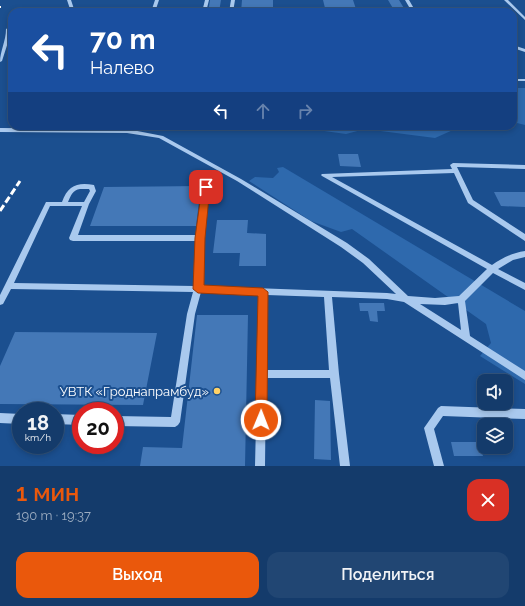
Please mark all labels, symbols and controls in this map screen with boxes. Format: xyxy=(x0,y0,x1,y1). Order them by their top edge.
text: 70 m xyxy=(90,23,156,56)
icon: left xyxy=(24,24,76,76)
text: Налево xyxy=(90,57,154,78)
icon: left xyxy=(210,100,232,122)
icon: ahead xyxy=(252,100,274,122)
icon: right xyxy=(294,100,316,122)
pin xyxy=(189,170,223,204)
icon: arrive xyxy=(195,176,217,198)
map controls xyxy=(477,374,513,454)
button: sound xyxy=(477,374,513,410)
place label: УВТК «Гроднапрамбуд» xyxy=(60,384,209,399)
marker: УВТК «Гроднапрамбуд» xyxy=(212,386,222,396)
position arrow xyxy=(240,399,282,441)
speed limit sign: 20 xyxy=(72,402,124,454)
text: 18 xyxy=(27,411,49,435)
button: layers xyxy=(477,418,513,454)
text: km/h xyxy=(25,432,51,443)
text: 1 мин xyxy=(16,478,79,507)
button: close xyxy=(467,479,509,521)
text: 190 m · 19:37 xyxy=(16,508,91,523)
button: Выход xyxy=(16,552,259,598)
button: Поделиться xyxy=(267,552,509,598)

